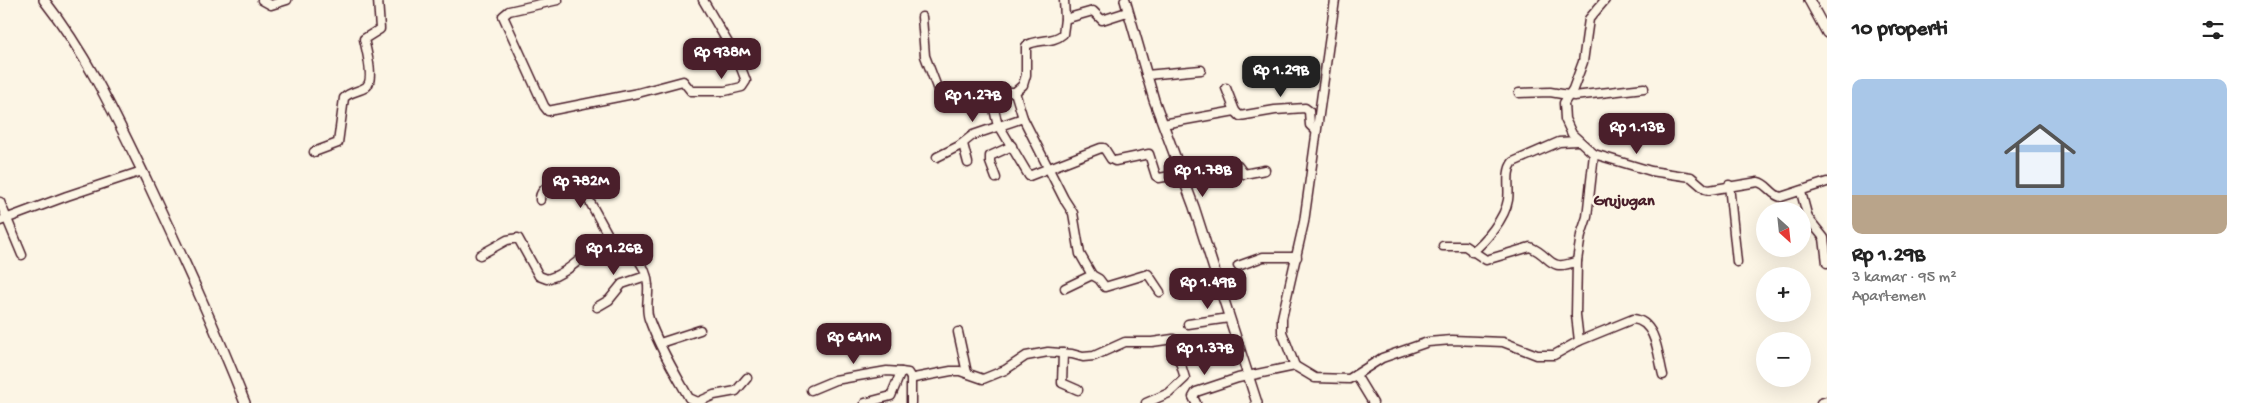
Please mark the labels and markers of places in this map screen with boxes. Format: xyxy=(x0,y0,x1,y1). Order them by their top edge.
pin: Rp 938M xyxy=(676,38,768,80)
pin: Rp 1.29B xyxy=(1229,56,1333,98)
pin: Rp 1.27B xyxy=(921,80,1025,123)
pin: Rp 1.13B xyxy=(1585,112,1689,155)
pin: Rp 1.78B xyxy=(1151,156,1255,198)
pin: Rp 782M xyxy=(535,166,627,209)
pin: Rp 1.26B xyxy=(562,234,666,276)
pin: Rp 1.49B xyxy=(1156,268,1260,310)
pin: Rp 641M xyxy=(808,322,900,365)
pin: Rp 1.37B xyxy=(1153,334,1257,376)

